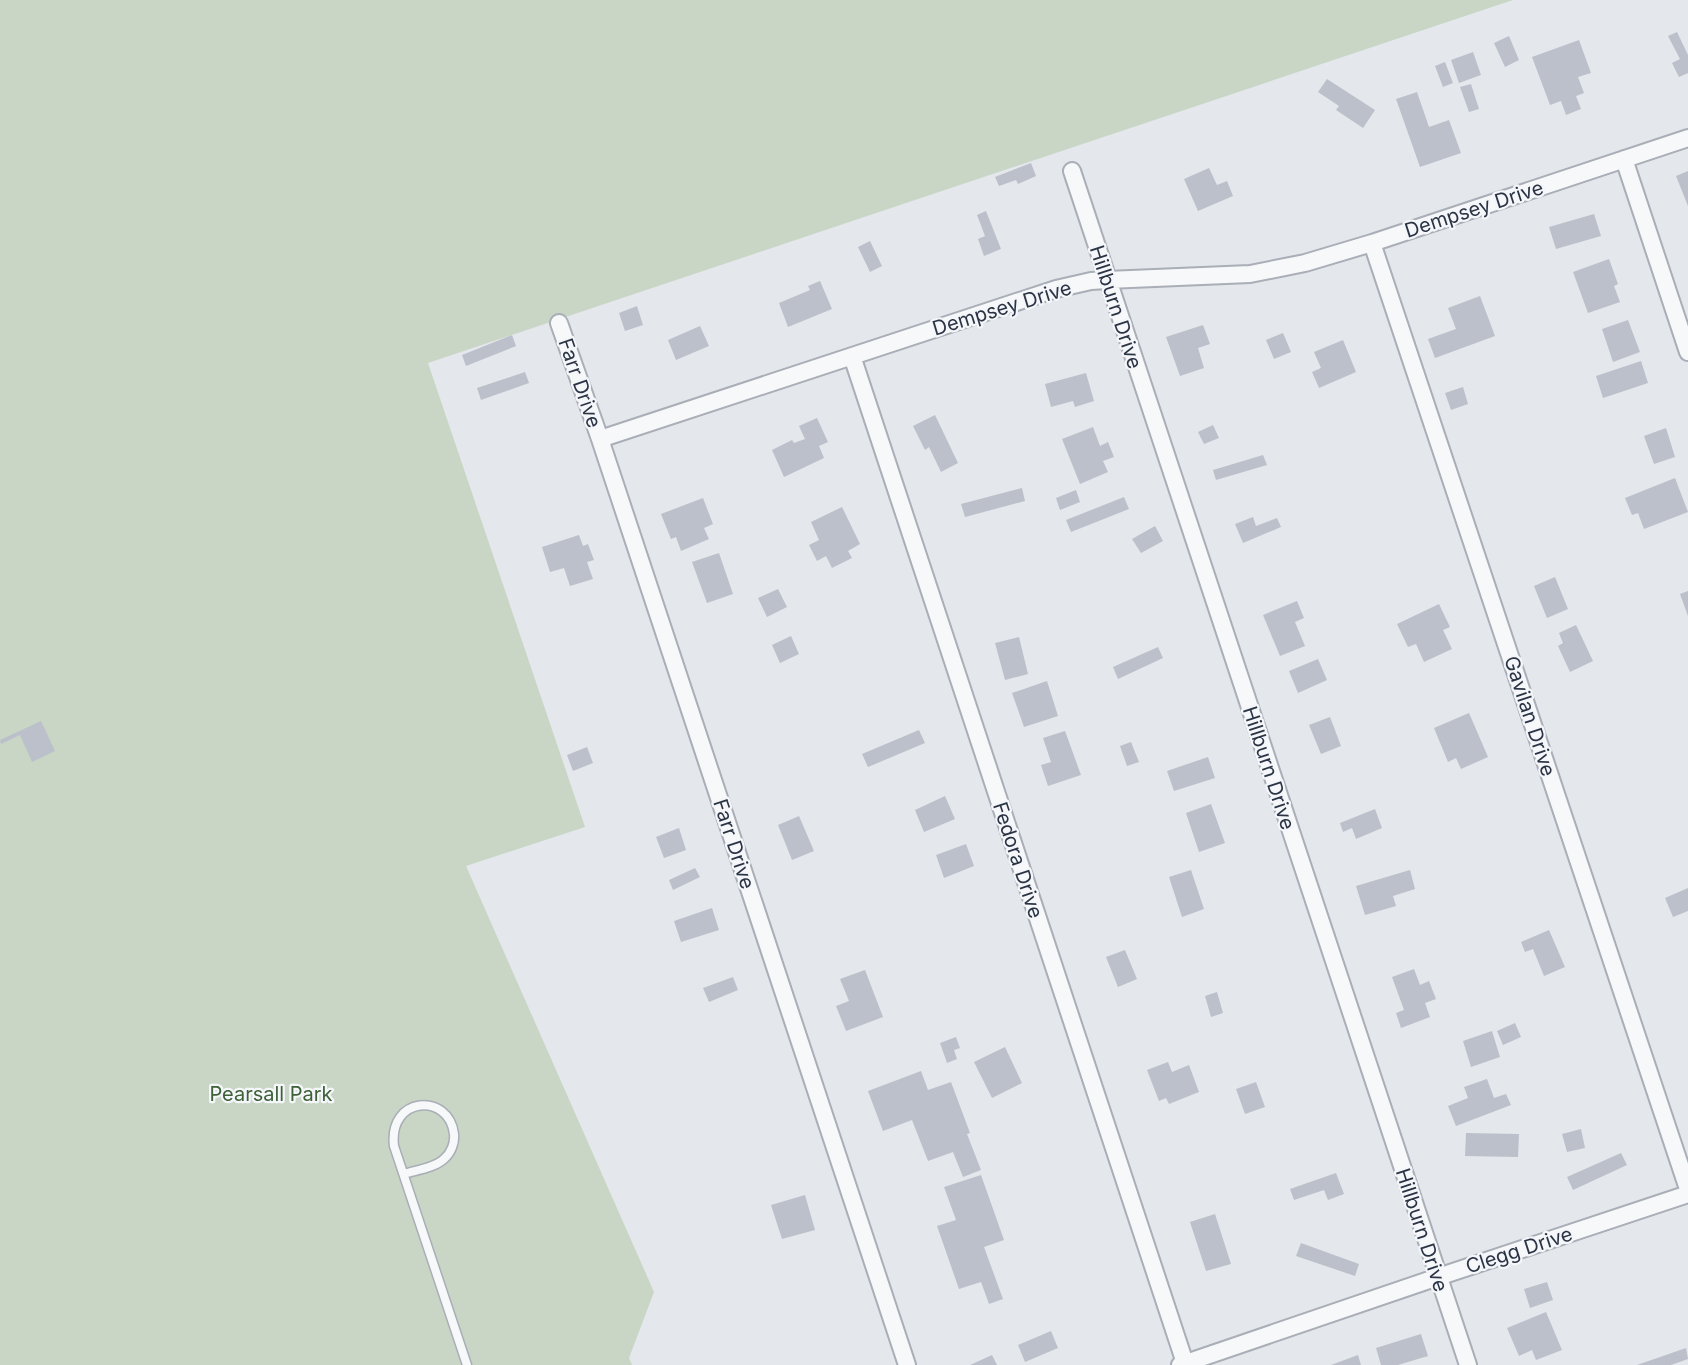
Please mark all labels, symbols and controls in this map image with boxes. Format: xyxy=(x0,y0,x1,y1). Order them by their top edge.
street label: Dempsey Drive xyxy=(1402,175,1546,243)
street label: Hillburn Drive xyxy=(1085,242,1147,372)
street label: Dempsey Drive xyxy=(930,275,1074,341)
street label: Farr Drive xyxy=(553,335,607,431)
street label: Gavilan Drive xyxy=(1499,653,1561,779)
street label: Hillburn Drive xyxy=(1238,703,1300,833)
street label: Farr Drive xyxy=(708,796,760,892)
street label: Fedora Drive xyxy=(988,799,1048,921)
park label: Pearsall Park xyxy=(209,1082,333,1106)
street label: Hillburn Drive xyxy=(1391,1165,1453,1295)
street label: Clegg Drive xyxy=(1463,1221,1575,1279)

